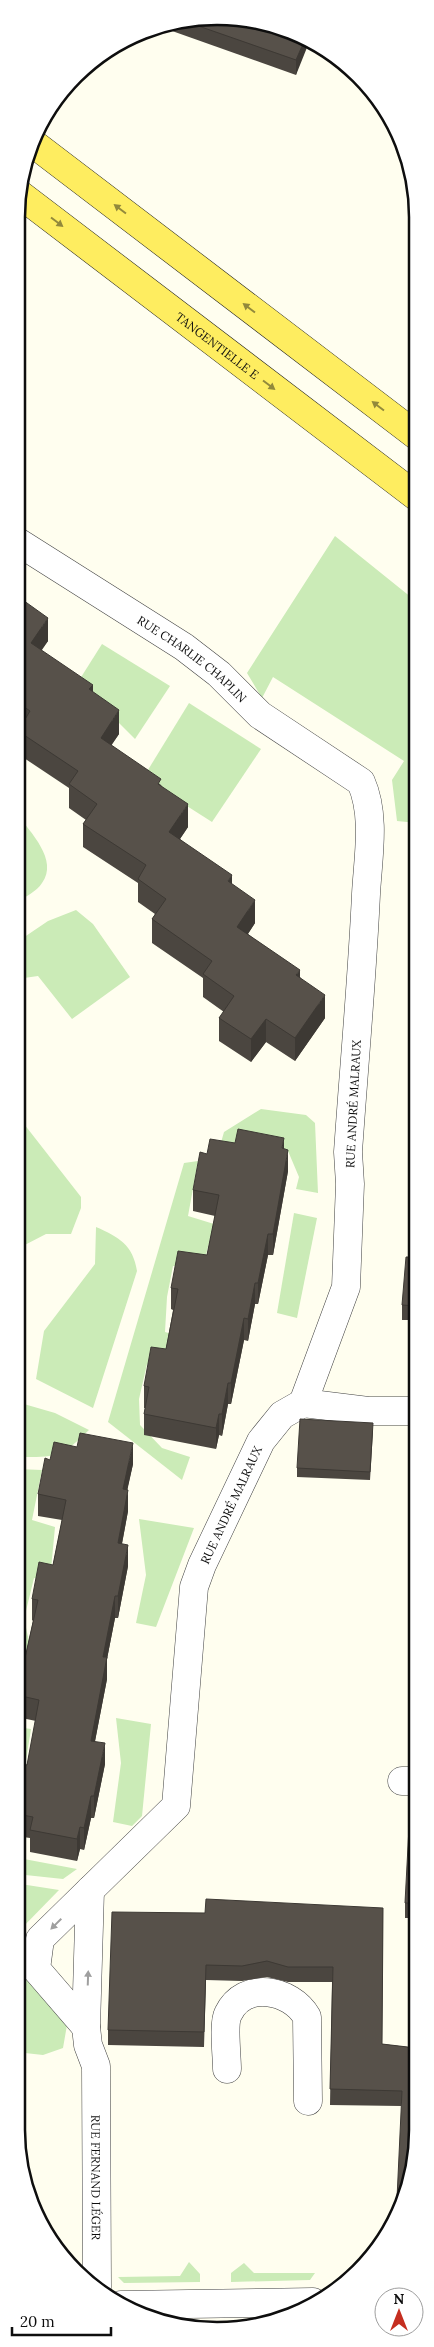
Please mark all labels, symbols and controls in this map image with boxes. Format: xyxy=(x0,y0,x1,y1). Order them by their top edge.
one-way arrow xyxy=(114,204,127,215)
one-way arrow xyxy=(50,217,63,228)
one-way arrow xyxy=(242,303,256,313)
street label: TANGENTIELLE E xyxy=(173,309,262,382)
one-way arrow xyxy=(262,379,275,390)
one-way arrow xyxy=(372,401,385,412)
street label: RUE CHARLIE CHAPLIN xyxy=(135,612,250,705)
street label: RUE ANDRÉ MALRAUX xyxy=(342,1039,364,1169)
street label: RUE ANDRÉ MALRAUX xyxy=(197,1443,265,1566)
one-way arrow xyxy=(50,1918,62,1930)
one-way arrow xyxy=(84,1970,92,1986)
street label: RUE FERNAND LÉGER xyxy=(89,2115,104,2240)
north arrow xyxy=(374,2287,424,2337)
text: N xyxy=(394,2290,405,2308)
scale bar xyxy=(12,2304,111,2336)
text: 20 m xyxy=(20,2312,55,2331)

